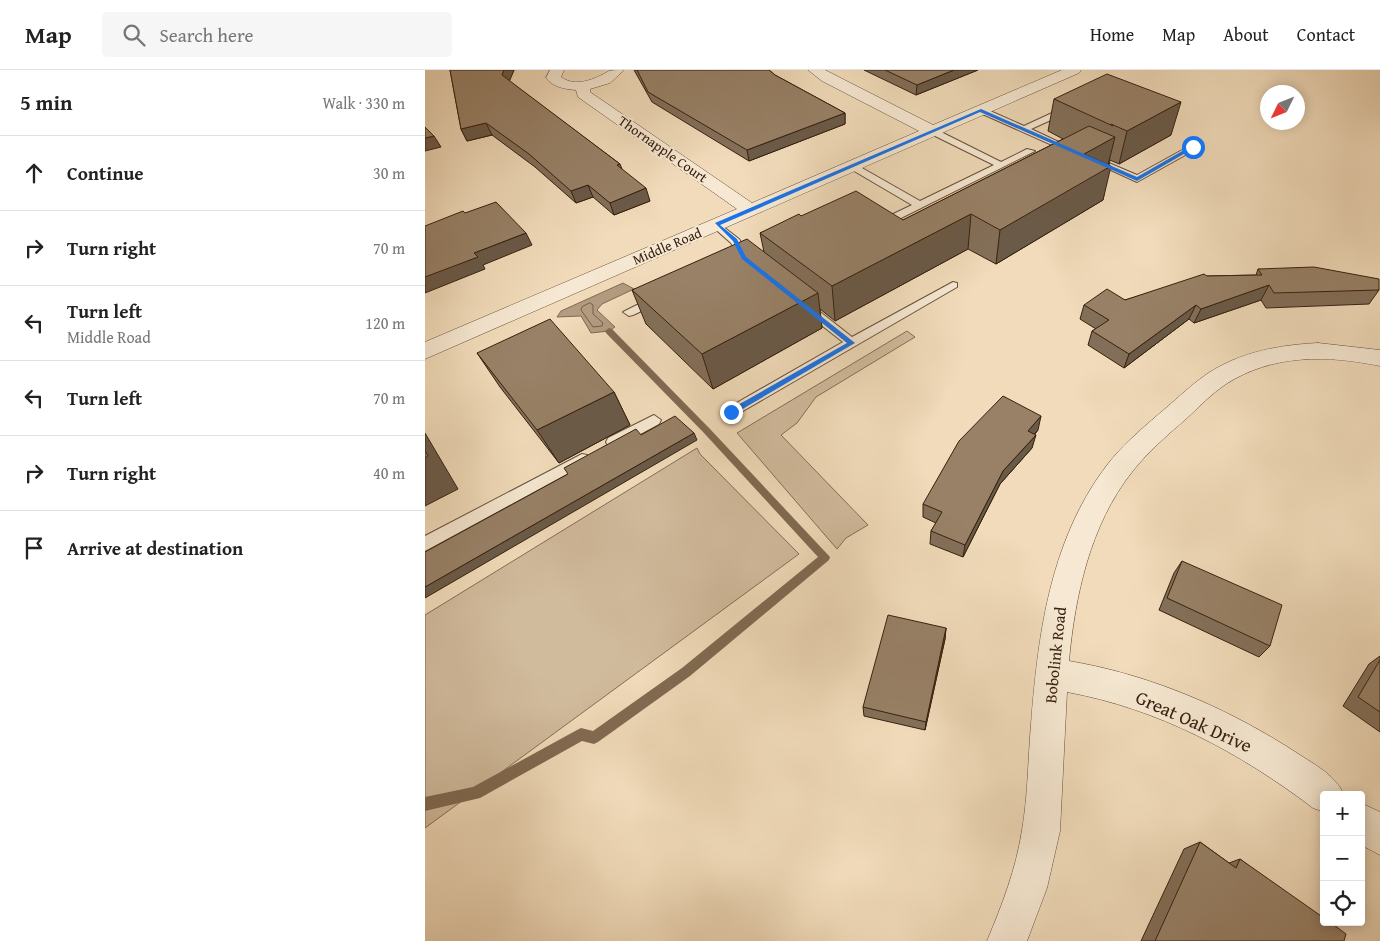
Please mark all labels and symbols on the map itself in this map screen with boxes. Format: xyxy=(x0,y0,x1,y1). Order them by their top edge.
north arrow xyxy=(1260,85,1305,130)
street label: Thornapple Court xyxy=(614,111,712,187)
route start xyxy=(1182,136,1205,159)
street label: Middle Road xyxy=(629,222,705,270)
route end xyxy=(720,401,743,424)
street label: Bobolink Road xyxy=(1038,605,1072,704)
street label: Great Oak Drive xyxy=(1131,683,1257,759)

